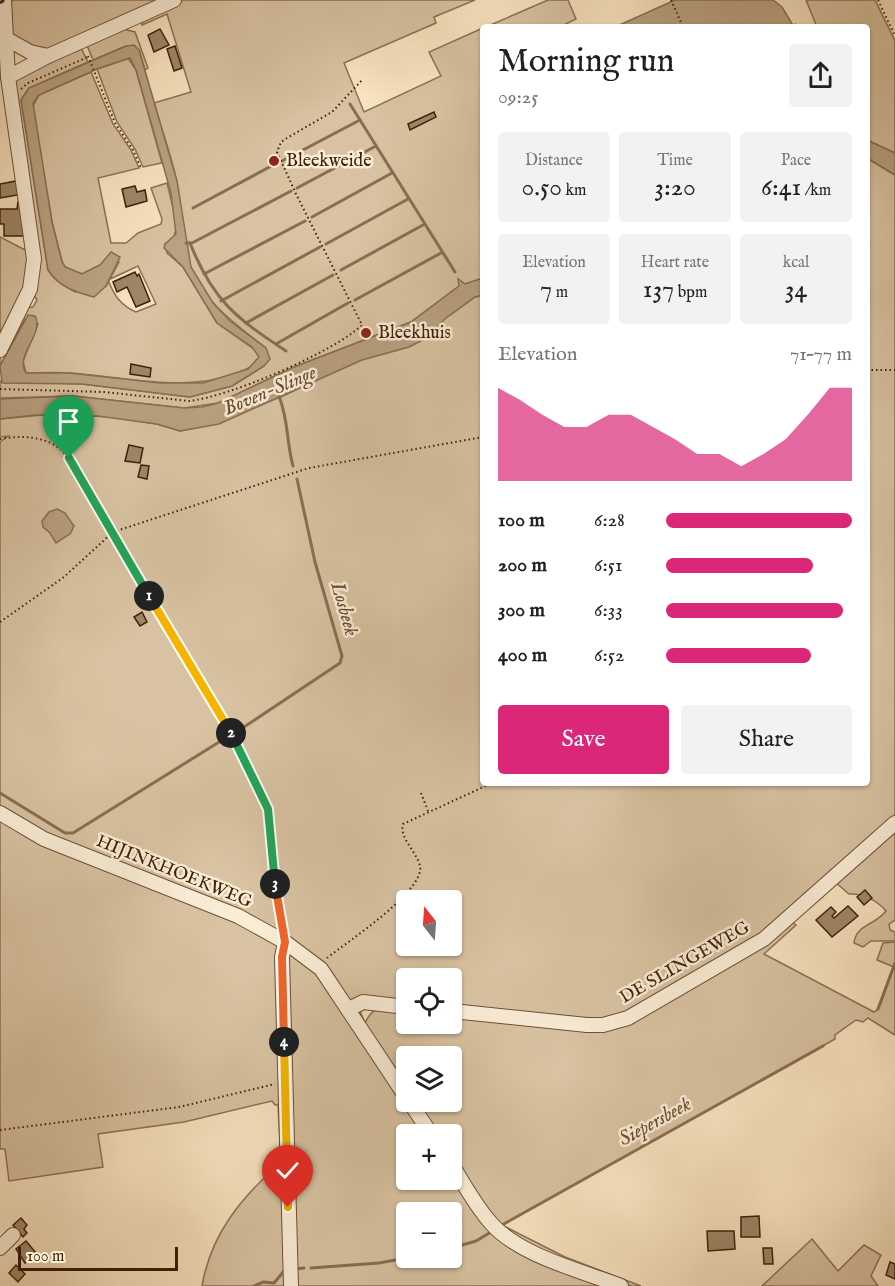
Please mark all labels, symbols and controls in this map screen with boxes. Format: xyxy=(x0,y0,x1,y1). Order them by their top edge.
text: Morning run xyxy=(498,41,674,83)
button: share xyxy=(789,44,852,107)
text: 09:25 xyxy=(498,85,538,110)
place label: Bleekweide xyxy=(286,150,371,173)
text: Distance xyxy=(525,151,583,171)
text: Time xyxy=(657,151,693,171)
text: Pace xyxy=(781,151,811,171)
marker: Bleekweide xyxy=(267,154,281,168)
text: 0.50 xyxy=(522,171,562,204)
text: 3:20 xyxy=(654,171,696,204)
text: 6:41 xyxy=(761,171,801,204)
text: km xyxy=(562,181,586,201)
text: /km xyxy=(801,181,831,201)
text: Elevation xyxy=(522,253,586,273)
text: Heart rate xyxy=(641,253,709,273)
text: kcal xyxy=(783,253,809,273)
text: 7 xyxy=(540,273,552,306)
text: 137 xyxy=(643,273,674,306)
text: 34 xyxy=(785,273,807,306)
text: m xyxy=(552,283,568,303)
text: bpm xyxy=(674,283,707,303)
place label: Bleekhuis xyxy=(378,322,451,345)
marker: Bleekhuis xyxy=(359,326,373,340)
text: Elevation xyxy=(498,342,577,367)
text: 71–77 m xyxy=(790,342,852,367)
water label: Boven-Slinge xyxy=(220,360,321,423)
pin xyxy=(43,396,94,458)
icon: arrive xyxy=(52,405,85,438)
text: 100 m xyxy=(498,508,545,533)
text: 6:28 xyxy=(594,508,625,533)
text: 200 m xyxy=(498,553,547,578)
text: 6:51 xyxy=(594,553,622,578)
water label: Losbeek xyxy=(324,578,364,639)
pin: 1 xyxy=(134,581,164,611)
text: 1 xyxy=(146,586,152,606)
text: 300 m xyxy=(498,598,545,623)
text: 6:33 xyxy=(594,598,623,623)
text: 400 m xyxy=(498,643,547,668)
text: 6:52 xyxy=(594,643,624,668)
button: Save xyxy=(498,705,669,774)
button: Share xyxy=(681,705,852,774)
pin: 2 xyxy=(216,718,246,748)
text: 2 xyxy=(227,723,235,743)
street label: HIJINKHOEKWEG xyxy=(93,830,256,914)
pin: 3 xyxy=(260,869,290,899)
text: 3 xyxy=(272,874,278,894)
north arrow xyxy=(396,890,462,956)
map controls xyxy=(396,890,462,1268)
street label: DE SLINGEWEG xyxy=(616,916,755,1010)
button: locate xyxy=(396,968,462,1034)
pin: 4 xyxy=(269,1027,299,1057)
text: 4 xyxy=(280,1032,288,1052)
button: layers xyxy=(396,1046,462,1112)
water label: Siepersbeek xyxy=(614,1092,696,1152)
button: + xyxy=(396,1124,462,1190)
pin xyxy=(262,1145,313,1207)
icon: check xyxy=(271,1154,304,1187)
button: − xyxy=(396,1202,462,1268)
scale bar xyxy=(18,1244,178,1272)
text: 100 m xyxy=(27,1247,64,1267)

